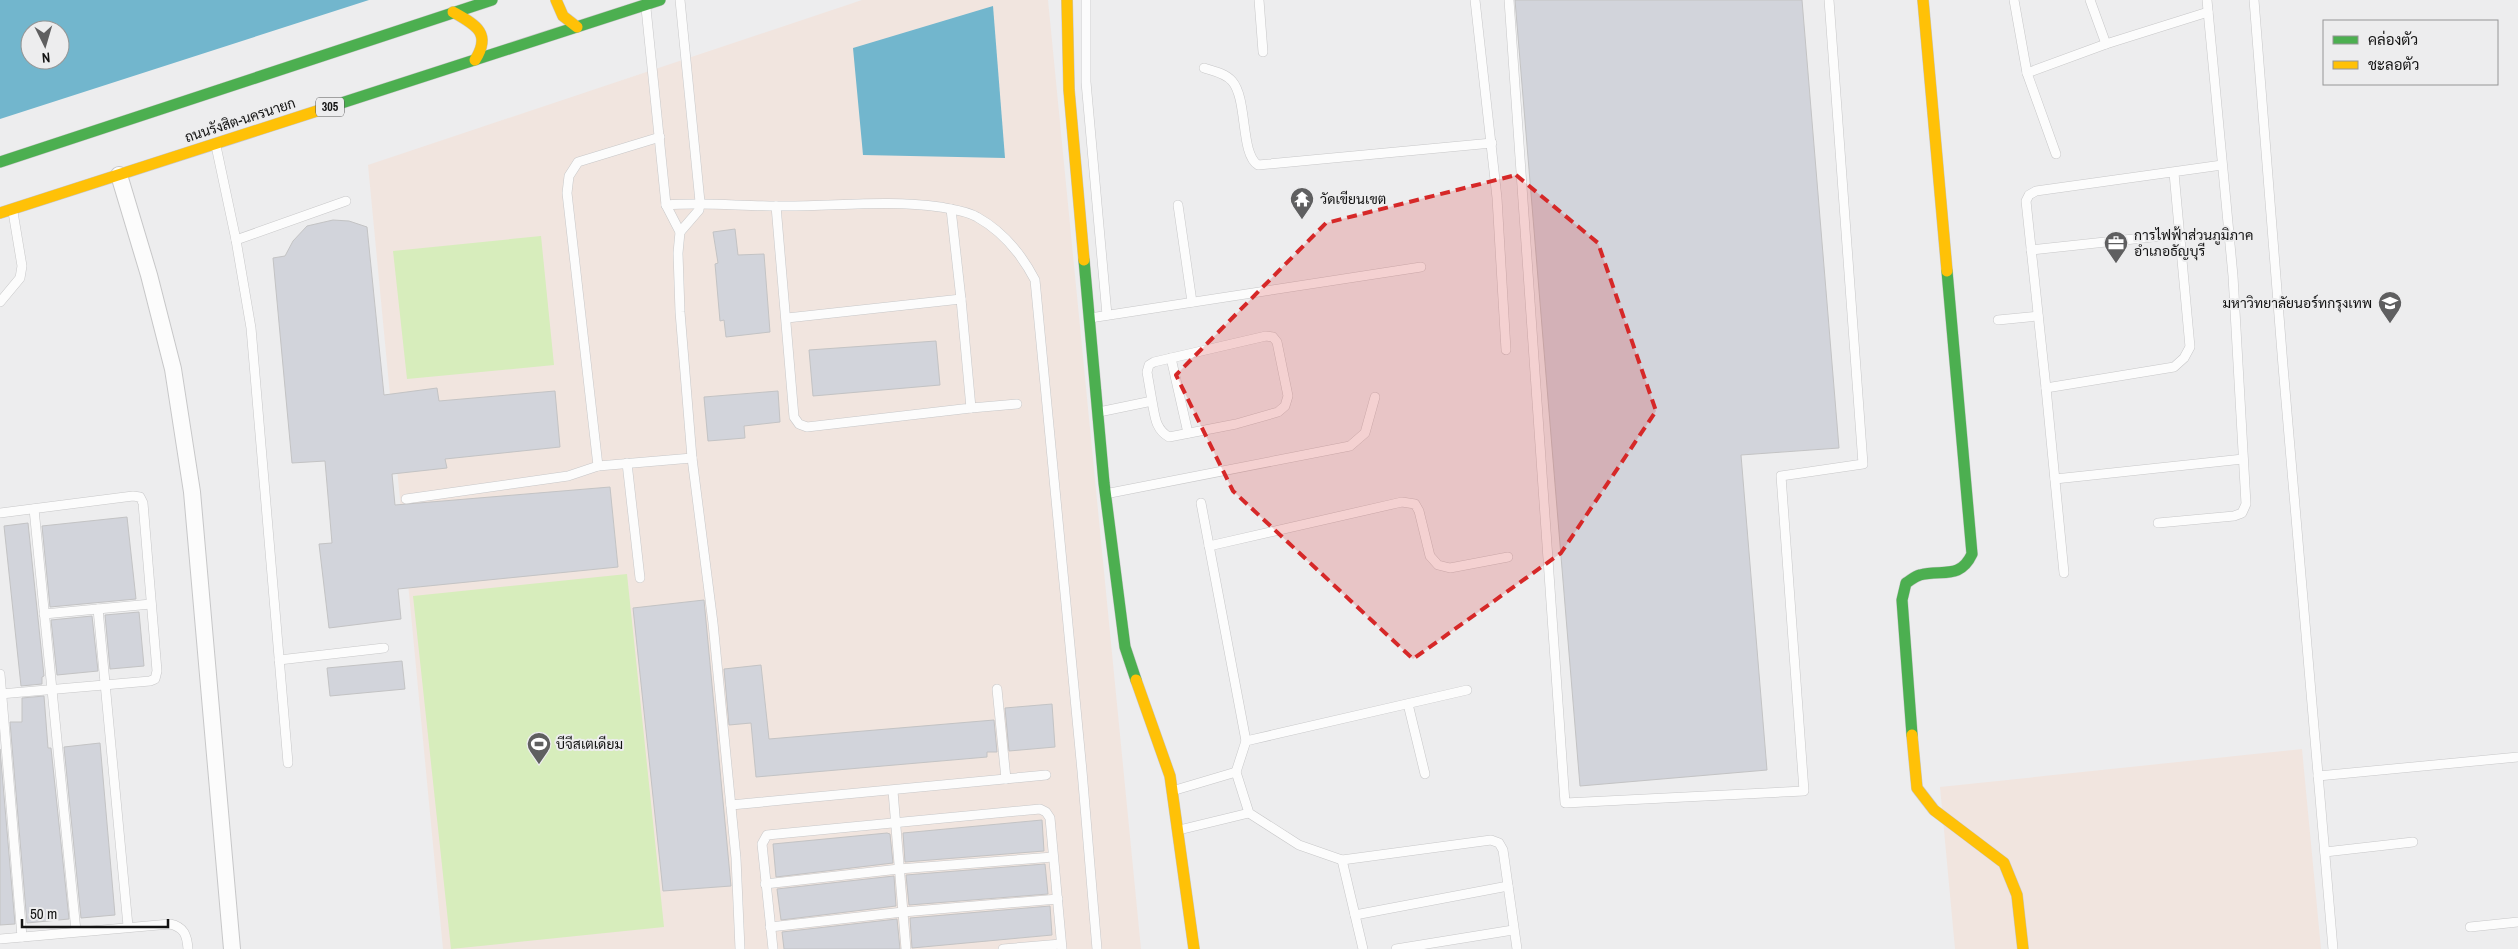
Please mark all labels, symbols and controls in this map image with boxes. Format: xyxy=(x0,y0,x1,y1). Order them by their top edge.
north arrow xyxy=(20,20,70,70)
legend xyxy=(2323,20,2498,85)
text: คล่องตัว xyxy=(2368,29,2418,50)
text: N xyxy=(41,49,51,67)
text: ชะลอตัว xyxy=(2368,54,2419,75)
street label: ถนนรังสิต-นครนายก xyxy=(182,94,298,146)
road number: 305 xyxy=(316,98,344,116)
temple icon: วัดเขียนเขต xyxy=(1289,186,1315,220)
place label: วัดเขียนเขต xyxy=(1320,190,1386,208)
place label: การไฟฟ้าส่วนภูมิภาค อำเภอธัญบุรี xyxy=(2134,226,2253,261)
office icon: การไฟฟ้าส่วนภูมิภาค อำเภอธัญบุรี xyxy=(2103,230,2129,264)
school or university icon: มหาวิทยาลัยนอร์ทกรุงเทพ xyxy=(2377,290,2403,324)
place label: มหาวิทยาลัยนอร์ทกรุงเทพ xyxy=(2222,294,2372,313)
sports icon: บีจีสเตเดียม xyxy=(526,731,552,765)
place label: บีจีสเตเดียม xyxy=(556,735,623,753)
scale bar xyxy=(22,896,169,928)
text: 50 m xyxy=(30,903,57,924)

